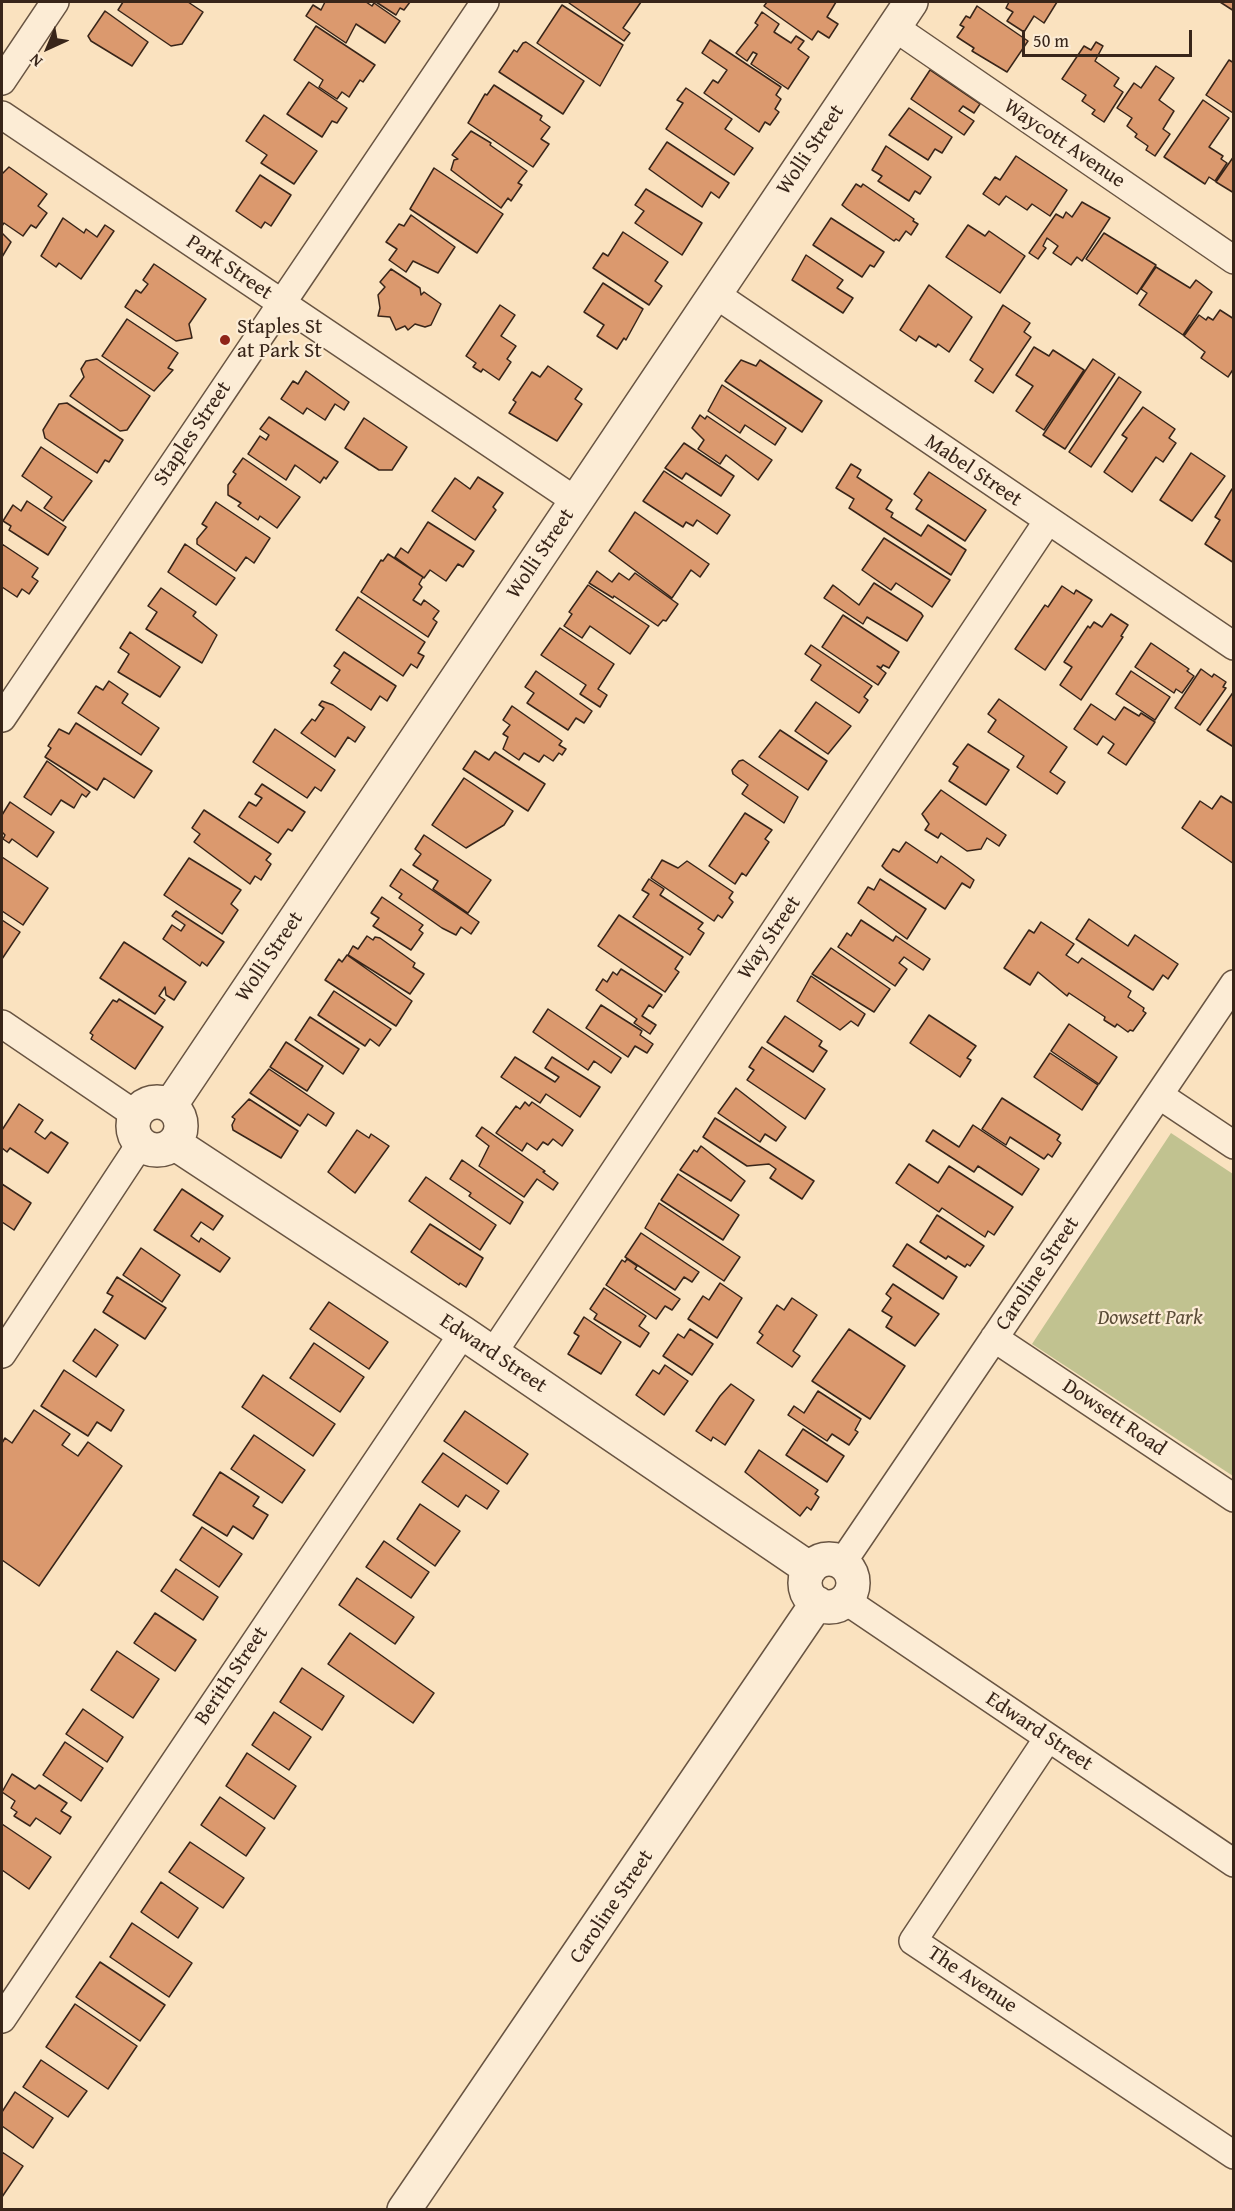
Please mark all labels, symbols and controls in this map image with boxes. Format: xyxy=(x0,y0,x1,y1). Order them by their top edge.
north arrow xyxy=(18,18,78,78)
scale bar xyxy=(1025,18,1194,56)
text: 50 m xyxy=(1033,27,1069,54)
text: N xyxy=(23,49,48,73)
street label: Waycott Avenue xyxy=(998,94,1130,194)
street label: Wolli Street xyxy=(772,100,850,200)
street label: Park Street xyxy=(181,230,277,306)
place label: Staples St at Park St xyxy=(237,315,322,365)
marker: Staples St at Park St xyxy=(218,333,232,347)
street label: Staples Street xyxy=(149,377,237,491)
street label: Mabel Street xyxy=(920,429,1026,513)
street label: Wolli Street xyxy=(502,504,580,604)
street label: Way Street xyxy=(733,892,807,984)
street label: Wolli Street xyxy=(231,907,309,1007)
street label: Caroline Street xyxy=(991,1212,1085,1336)
park label: Dowsett Park xyxy=(1098,1306,1202,1332)
street label: Edward Street xyxy=(435,1309,551,1399)
street label: Dowsett Road xyxy=(1057,1374,1171,1462)
street label: Berith Street xyxy=(190,1622,274,1730)
street label: Edward Street xyxy=(981,1687,1097,1777)
street label: Caroline Street xyxy=(565,1845,659,1969)
street label: The Avenue xyxy=(922,1941,1022,2019)

